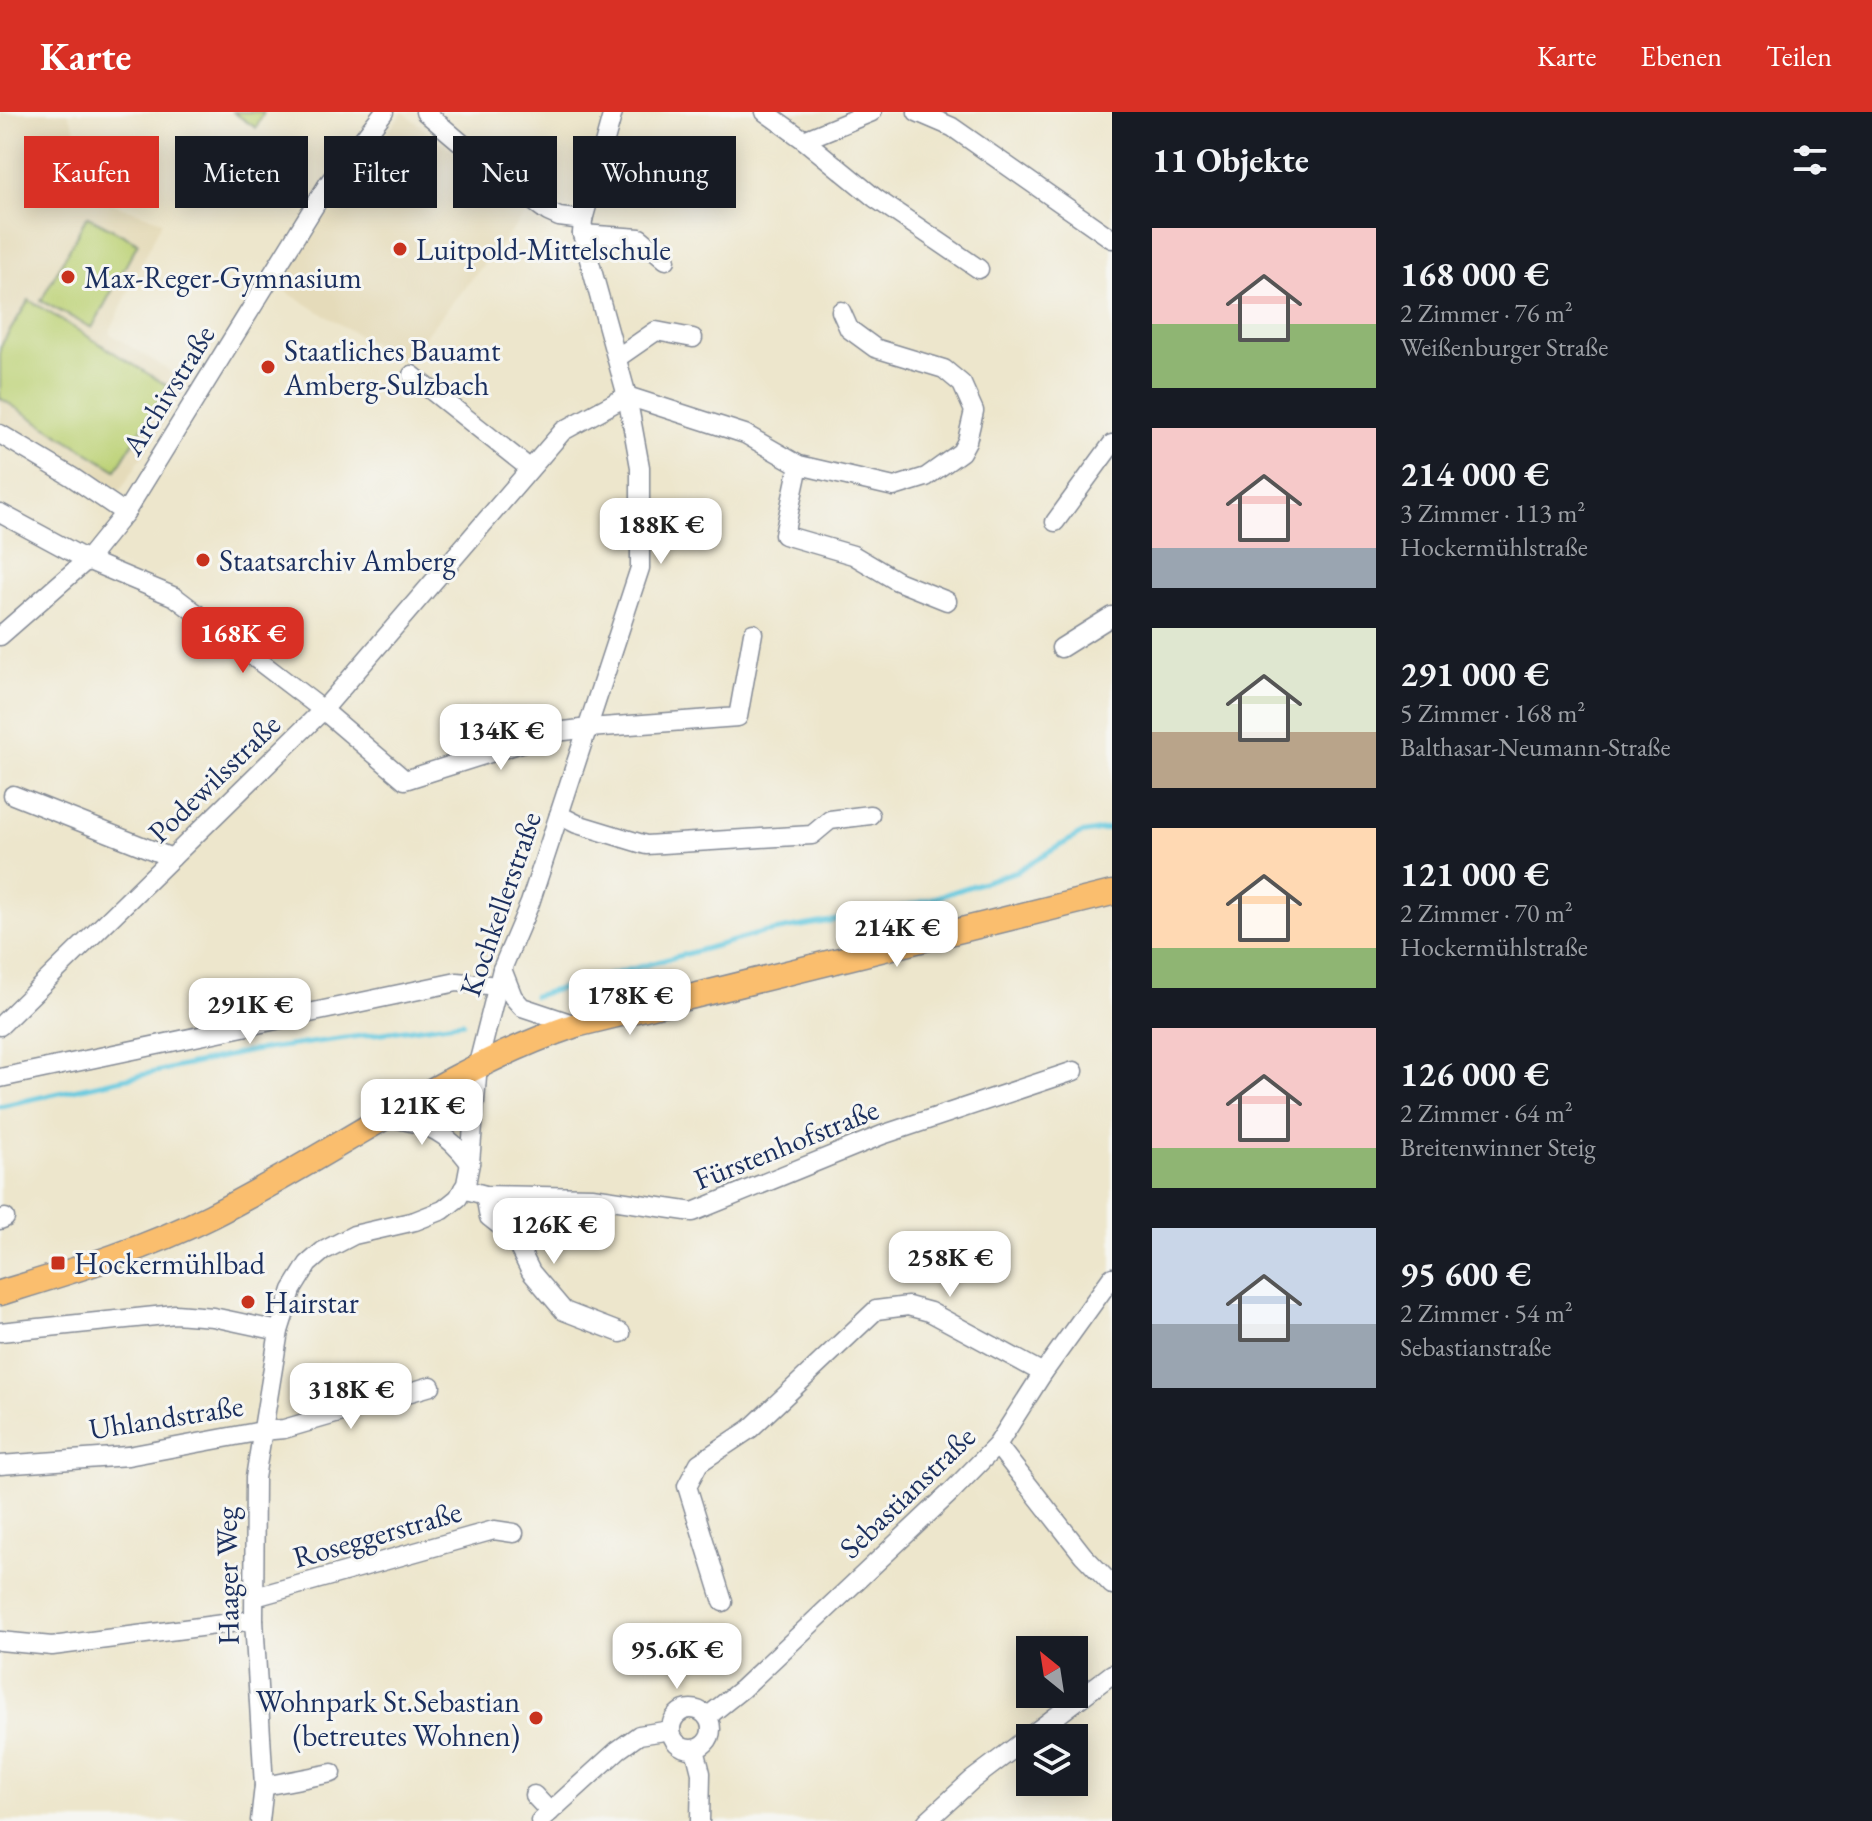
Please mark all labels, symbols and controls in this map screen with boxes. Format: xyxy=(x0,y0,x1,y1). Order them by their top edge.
text: Karte xyxy=(40,32,131,81)
text: Karte xyxy=(1537,38,1596,74)
text: Ebenen xyxy=(1640,38,1722,74)
text: Teilen xyxy=(1766,38,1832,74)
chip: Kaufen xyxy=(24,136,159,208)
chip: Mieten xyxy=(175,136,308,208)
chip: Filter xyxy=(324,136,437,208)
chip: Neu xyxy=(453,136,557,208)
chip: Wohnung xyxy=(573,136,736,208)
text: 11 Objekte xyxy=(1152,138,1309,182)
icon: filters xyxy=(1788,138,1832,182)
place label: Luitpold-Mittelschule xyxy=(416,230,671,269)
marker: Luitpold-Mittelschule xyxy=(391,240,409,258)
text: 168 000 € xyxy=(1400,252,1549,296)
place label: Max-Reger-Gymnasium xyxy=(84,258,362,297)
icon: home xyxy=(1216,260,1312,356)
marker: Max-Reger-Gymnasium xyxy=(59,268,77,286)
text: 2 Zimmer · 76 m² xyxy=(1400,296,1573,330)
street label: Archivstraße xyxy=(112,317,223,463)
text: Weißenburger Straße xyxy=(1400,330,1608,364)
place label: Staatliches Bauamt Amberg-Sulzbach xyxy=(283,331,501,404)
marker: Staatliches Bauamt Amberg-Sulzbach xyxy=(259,358,277,376)
text: 214 000 € xyxy=(1400,452,1549,496)
icon: home xyxy=(1216,460,1312,556)
text: 3 Zimmer · 113 m² xyxy=(1400,496,1585,530)
pin: 188K € xyxy=(596,498,726,566)
text: 188K € xyxy=(618,507,704,541)
text: Hockermühlstraße xyxy=(1400,530,1588,564)
place label: Staatsarchiv Amberg xyxy=(219,541,457,580)
marker: Staatsarchiv Amberg xyxy=(194,551,212,569)
pin: 168K € xyxy=(178,607,308,675)
text: 168K € xyxy=(200,616,286,650)
text: 291 000 € xyxy=(1400,652,1549,696)
icon: home xyxy=(1216,660,1312,756)
text: 5 Zimmer · 168 m² xyxy=(1400,696,1585,730)
pin: 134K € xyxy=(436,704,566,772)
street label: Podewilsstraße xyxy=(139,705,289,851)
text: 134K € xyxy=(458,713,544,747)
text: Balthasar-Neumann-Straße xyxy=(1400,730,1671,764)
street label: Kochkellerstraße xyxy=(450,807,550,1001)
text: 121 000 € xyxy=(1400,852,1549,896)
icon: home xyxy=(1216,860,1312,956)
text: 2 Zimmer · 70 m² xyxy=(1400,896,1573,930)
pin: 214K € xyxy=(832,901,962,969)
text: 214K € xyxy=(854,910,940,944)
text: Hockermühlstraße xyxy=(1400,930,1588,964)
pin: 178K € xyxy=(565,969,695,1037)
pin: 291K € xyxy=(185,978,315,1046)
text: 178K € xyxy=(587,978,673,1012)
text: 291K € xyxy=(207,987,293,1021)
text: 126 000 € xyxy=(1400,1052,1549,1096)
icon: home xyxy=(1216,1060,1312,1156)
pin: 121K € xyxy=(357,1079,487,1147)
text: 121K € xyxy=(379,1088,465,1122)
street label: Fürstenhofstraße xyxy=(688,1089,884,1199)
text: 2 Zimmer · 64 m² xyxy=(1400,1096,1573,1130)
text: Breitenwinner Steig xyxy=(1400,1130,1596,1164)
pin: 126K € xyxy=(489,1198,619,1266)
text: 126K € xyxy=(511,1207,597,1241)
pin: 258K € xyxy=(885,1231,1015,1299)
text: 258K € xyxy=(907,1240,993,1274)
place label: Hockermühlbad xyxy=(74,1244,266,1283)
text: 95 600 € xyxy=(1400,1252,1531,1296)
marker: Hockermühlbad xyxy=(49,1254,67,1272)
icon: home xyxy=(1216,1260,1312,1356)
place label: Hairstar xyxy=(264,1283,359,1322)
marker: Hairstar xyxy=(239,1293,257,1311)
text: 2 Zimmer · 54 m² xyxy=(1400,1296,1573,1330)
text: Sebastianstraße xyxy=(1400,1330,1551,1364)
pin: 318K € xyxy=(286,1363,416,1431)
text: 318K € xyxy=(308,1372,394,1406)
street label: Uhlandstraße xyxy=(86,1386,246,1448)
street label: Sebastianstraße xyxy=(831,1417,983,1567)
street label: Roseggerstraße xyxy=(288,1491,466,1577)
street label: Haager Weg xyxy=(206,1506,248,1645)
pin: 95.6K € xyxy=(603,1623,751,1691)
text: 95.6K € xyxy=(631,1632,723,1666)
north arrow xyxy=(1016,1636,1088,1708)
map controls xyxy=(1016,1636,1088,1796)
place label: Wohnpark St.Sebastian (betreutes Wohnen) xyxy=(256,1682,520,1755)
marker: Wohnpark St.Sebastian (betreutes Wohnen) xyxy=(527,1709,545,1727)
button: layers xyxy=(1016,1724,1088,1796)

